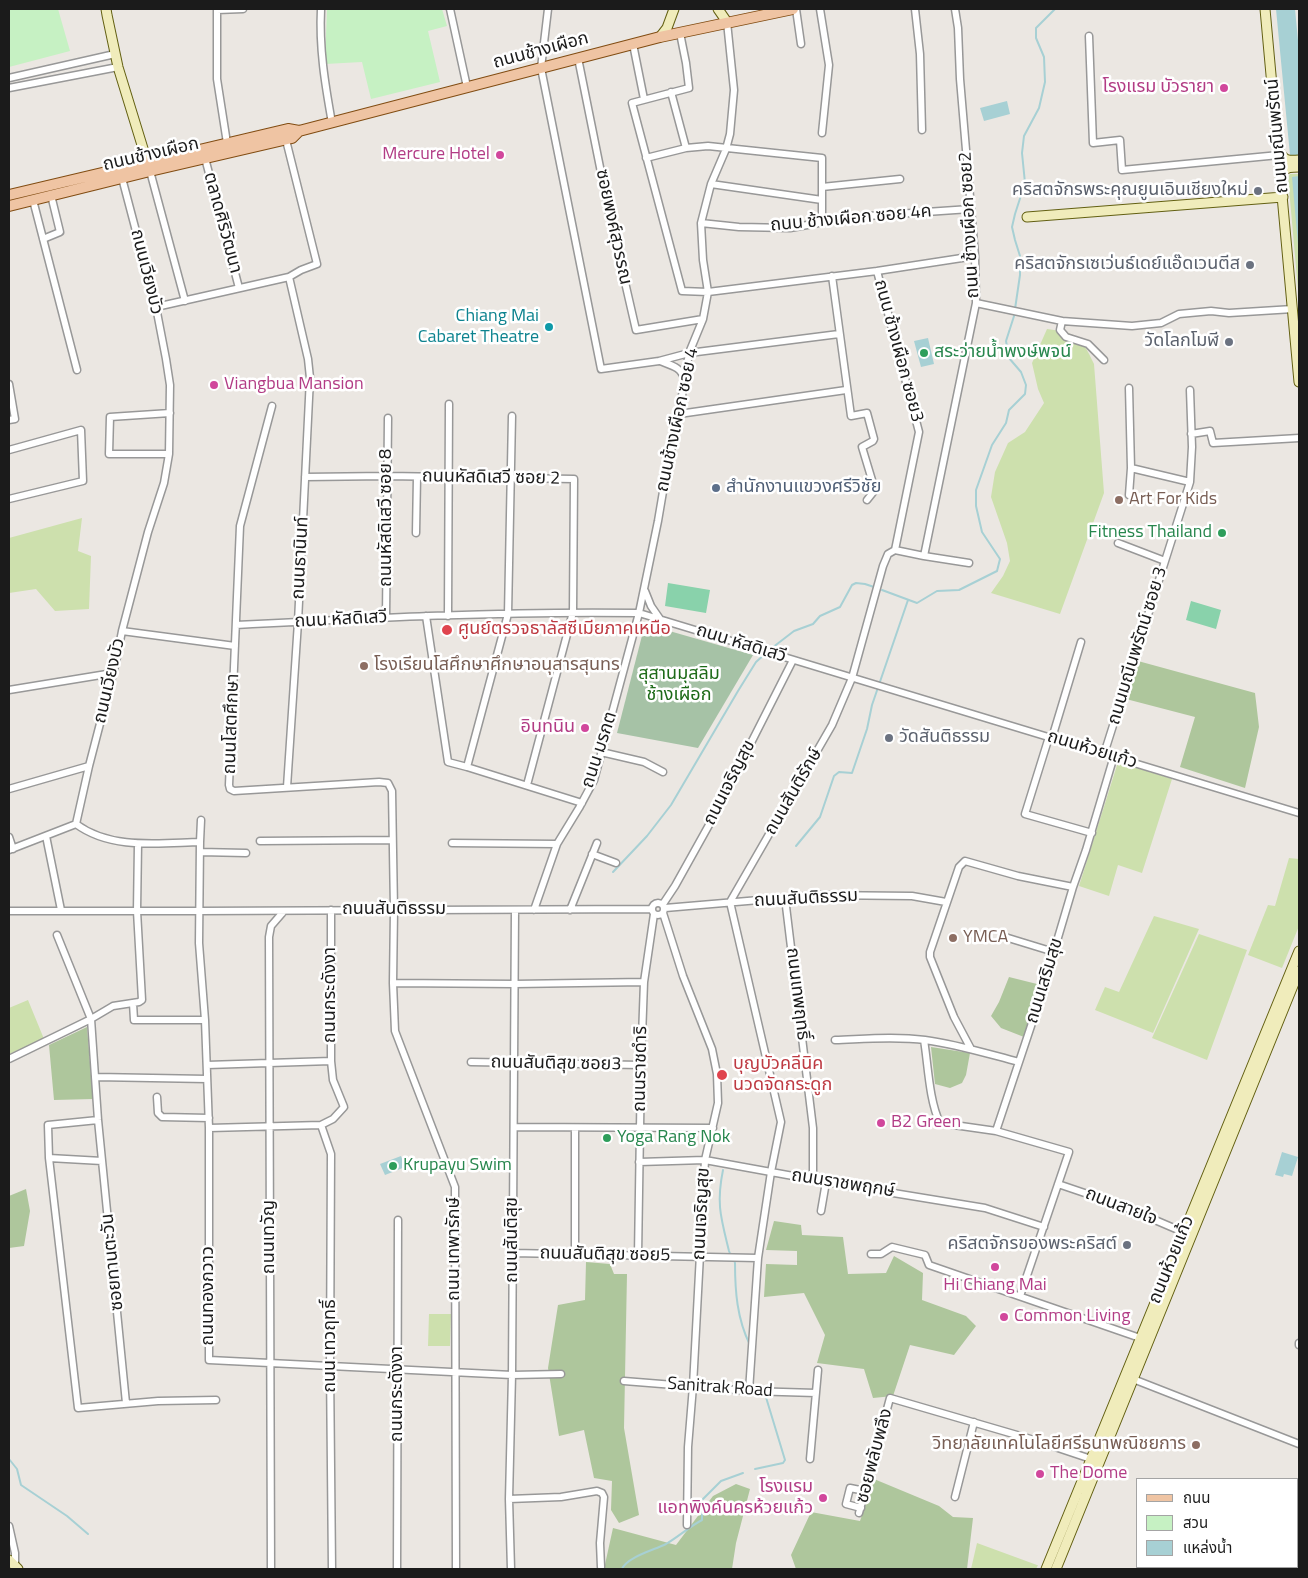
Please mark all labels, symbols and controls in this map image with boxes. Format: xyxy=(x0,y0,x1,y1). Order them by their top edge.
street label: ถนนช้างเผือก xyxy=(491,28,591,74)
place label: โรงแรม บัวรายา xyxy=(1103,77,1214,99)
street label: ถนนมณีนพรัตน์ xyxy=(1262,78,1294,194)
marker: โรงแรม บัวรายา xyxy=(1218,82,1230,94)
street label: ถนนช้างเผือก xyxy=(101,133,201,177)
place label: Mercure Hotel xyxy=(382,144,490,166)
marker: Mercure Hotel xyxy=(494,149,506,161)
street label: ถนน ช้างเผือก ซอย2 xyxy=(955,151,985,299)
street label: ซอยพงศ์สุวรรณ xyxy=(590,167,636,287)
street label: ตลาดศิริวัฒนา xyxy=(198,170,246,276)
place label: คริสตจักรพระคุณยูนเอินเชียงใหม่ xyxy=(1012,180,1248,202)
marker: คริสตจักรพระคุณยูนเอินเชียงใหม่ xyxy=(1252,185,1264,197)
street label: ถนน ช้างเผือก ซอย 4ค xyxy=(769,201,933,237)
street label: ถนนเวียงบัว xyxy=(125,227,167,317)
place label: คริสตจักรเซเว่นธ์เดย์แอ๊ดเวนตีส xyxy=(1014,254,1240,276)
marker: คริสตจักรเซเว่นธ์เดย์แอ๊ดเวนตีส xyxy=(1244,259,1256,271)
street label: ถนน ช้างเผือก ซอย3 xyxy=(869,277,927,425)
place label: Chiang Mai Cabaret Theatre xyxy=(418,306,539,348)
marker: Chiang Mai Cabaret Theatre xyxy=(543,321,555,333)
place label: วัดโลกโมฬี xyxy=(1144,331,1219,353)
marker: วัดโลกโมฬี xyxy=(1223,336,1235,348)
place label: สระว่ายน้ำพงษ์พจน์ xyxy=(934,342,1071,364)
street label: ถนนช้างเผือก ซอย 4 xyxy=(652,346,704,494)
marker: สระว่ายน้ำพงษ์พจน์ xyxy=(918,347,930,359)
place label: Viangbua Mansion xyxy=(224,374,364,396)
marker: Viangbua Mansion xyxy=(208,379,220,391)
street label: ถนนหัสดิเสวี ซอย 8 xyxy=(376,449,398,587)
street label: ถนนหัสดิเสวี ซอย 2 xyxy=(422,466,560,490)
place label: สำนักงานแขวงศรีวิชัย xyxy=(726,477,881,499)
marker: สำนักงานแขวงศรีวิชัย xyxy=(710,482,722,494)
place label: Art For Kids xyxy=(1129,489,1217,511)
marker: Art For Kids xyxy=(1113,494,1125,506)
street label: ถนนธานินท์ xyxy=(288,516,314,600)
place label: Fitness Thailand xyxy=(1088,522,1212,544)
marker: Fitness Thailand xyxy=(1216,527,1228,539)
street label: ถนนมณีนพรัตน์ ซอย 3 xyxy=(1104,564,1172,728)
street label: ถนน หัสดิเสวี xyxy=(294,607,388,633)
place label: ศูนย์ตรวจธาลัสซีเมียภาคเหนือ xyxy=(458,619,671,641)
street label: ถนน หัสดิเสวี xyxy=(693,620,789,668)
marker: ศูนย์ตรวจธาลัสซีเมียภาคเหนือ xyxy=(440,623,454,637)
street label: ถนนเวียงบัว xyxy=(90,636,130,726)
place label: โรงเรียนโสศึกษาศึกษาอนุสารสุนทร xyxy=(374,655,620,677)
marker: โรงเรียนโสศึกษาศึกษาอนุสารสุนทร xyxy=(358,660,370,672)
park label: สุสานมุสลิม ช้างเผือก xyxy=(638,664,720,706)
street label: ถนนโสตศึกษา xyxy=(219,673,245,775)
street label: ถนน มรกต xyxy=(578,709,622,791)
place label: อินทนิน xyxy=(521,717,575,739)
marker: อินทนิน xyxy=(579,722,591,734)
street label: ถนนห้วยแก้ว xyxy=(1044,726,1140,774)
place label: วัดสันติธรรม xyxy=(899,727,990,749)
marker: วัดสันติธรรม xyxy=(883,732,895,744)
street label: ถนนเจริญสุข xyxy=(699,737,761,829)
street label: ถนนสันติรักษ์ xyxy=(760,745,828,839)
street label: ถนนสันติธรรม xyxy=(753,885,859,913)
street label: ถนนสันติธรรม xyxy=(342,899,446,921)
place label: YMCA xyxy=(963,927,1008,949)
marker: YMCA xyxy=(947,932,959,944)
street label: ถนนเสริมสุข xyxy=(1022,936,1068,1026)
street label: ถนนเทพฤทธิ์ xyxy=(781,946,813,1042)
street label: ถนนกระดังงา xyxy=(320,947,342,1043)
street label: ถนนราชดำริ xyxy=(629,1026,653,1112)
street label: ถนนสันติสุข ซอย3 xyxy=(490,1052,622,1076)
place label: บุญบัวคลีนิค นวดจัดกระดูก xyxy=(733,1054,832,1096)
marker: บุญบัวคลีนิค นวดจัดกระดูก xyxy=(715,1068,729,1082)
place label: B2 Green xyxy=(891,1112,961,1134)
marker: B2 Green xyxy=(875,1117,887,1129)
place label: Yoga Rang Nok xyxy=(617,1127,730,1149)
marker: Yoga Rang Nok xyxy=(601,1132,613,1144)
place label: Krupayu Swim xyxy=(403,1155,512,1177)
marker: Krupayu Swim xyxy=(387,1160,399,1172)
street label: ถนนราชพฤกษ์ xyxy=(790,1165,896,1203)
street label: ถนนเจริญสุข xyxy=(689,1167,715,1261)
street label: ถนนสายใจ xyxy=(1082,1183,1160,1231)
street label: ถนน เทพารักษ์ xyxy=(444,1197,466,1301)
street label: ถนนสันติสุข xyxy=(502,1197,524,1283)
street label: ถนนเทวัญ xyxy=(259,1200,281,1274)
street label: ซอยทานตะวัน xyxy=(97,1212,129,1312)
street label: ถนนห้วยแก้ว xyxy=(1145,1213,1199,1307)
place label: คริสตจักรของพระคริสต์ xyxy=(947,1234,1117,1256)
marker: คริสตจักรของพระคริสต์ xyxy=(1121,1239,1133,1251)
street label: ถนนสันติสุข ซอย5 xyxy=(539,1243,671,1267)
street label: ถนนทองกวาว xyxy=(198,1246,220,1346)
marker: Hi Chiang Mai xyxy=(989,1261,1001,1273)
place label: Hi Chiang Mai xyxy=(943,1275,1047,1297)
street label: ถนน เทวฤทธิ์ xyxy=(320,1299,342,1393)
place label: Common Living xyxy=(1014,1306,1130,1328)
marker: Common Living xyxy=(998,1311,1010,1323)
street label: ถนนกระดังงา xyxy=(387,1346,409,1442)
street label: Sanitrak Road xyxy=(667,1374,773,1402)
street label: ซอยพลับพลึง xyxy=(852,1406,898,1506)
place label: วิทยาลัยเทคโนโลยีศรีธนาพณิชยการ xyxy=(933,1434,1186,1456)
marker: วิทยาลัยเทคโนโลยีศรีธนาพณิชยการ xyxy=(1190,1439,1202,1451)
place label: The Dome xyxy=(1050,1463,1127,1485)
marker: The Dome xyxy=(1034,1468,1046,1480)
place label: โรงแรม แอทพิงค์นครห้วยแก้ว xyxy=(658,1477,813,1520)
legend xyxy=(1136,1478,1298,1568)
text: ถนน xyxy=(1183,1486,1210,1509)
marker: โรงแรม แอทพิงค์นครห้วยแก้ว xyxy=(817,1492,829,1504)
text: สวน xyxy=(1183,1511,1208,1534)
text: แหล่งน้ำ xyxy=(1183,1536,1232,1559)

